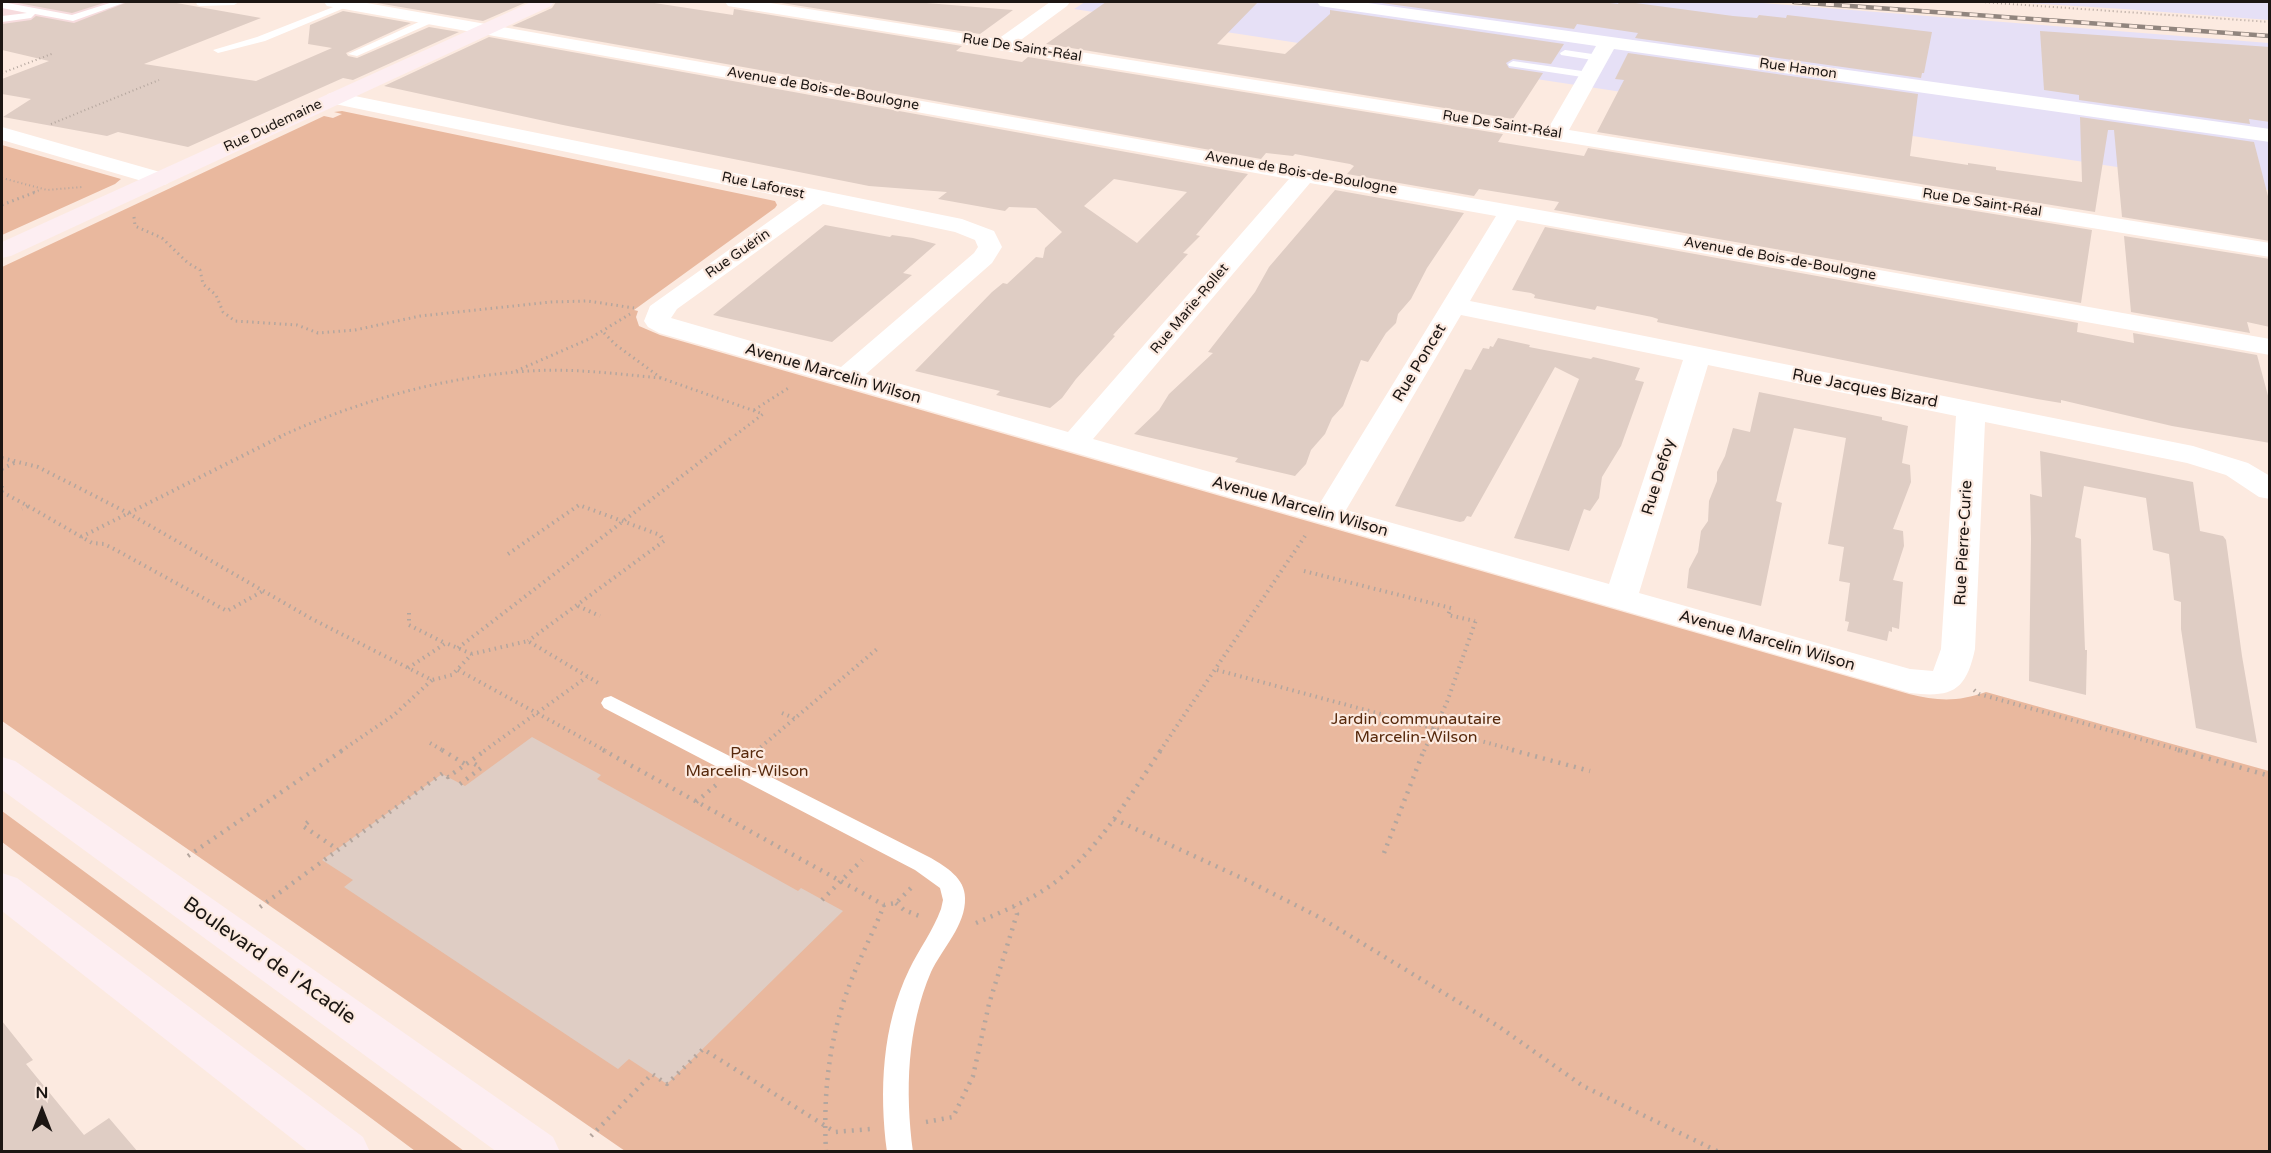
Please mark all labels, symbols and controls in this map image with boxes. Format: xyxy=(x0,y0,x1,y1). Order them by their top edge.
street label: Rue De Saint-Réal xyxy=(961,30,1083,66)
street label: Rue Hamon xyxy=(1758,55,1838,83)
street label: Avenue de Bois-de-Boulogne xyxy=(726,64,920,114)
street label: Rue Dudemaine xyxy=(221,96,325,156)
street label: Rue De Saint-Réal xyxy=(1441,107,1563,143)
street label: Avenue de Bois-de-Boulogne xyxy=(1204,148,1398,198)
street label: Rue Laforest xyxy=(720,169,806,203)
street label: Rue De Saint-Réal xyxy=(1921,185,2043,221)
street label: Rue Guérin xyxy=(703,226,773,282)
street label: Avenue de Bois-de-Boulogne xyxy=(1683,234,1877,284)
street label: Rue Marie-Rollet xyxy=(1147,260,1233,358)
street label: Rue Poncet xyxy=(1389,320,1451,406)
street label: Avenue Marcelin Wilson xyxy=(743,340,923,408)
street label: Rue Jacques Bizard xyxy=(1791,365,1939,413)
street label: Rue Defoy xyxy=(1638,436,1680,518)
street label: Avenue Marcelin Wilson xyxy=(1210,473,1390,541)
street label: Rue Pierre-Curie xyxy=(1951,480,1977,606)
street label: Avenue Marcelin Wilson xyxy=(1677,607,1857,675)
park label: Jardin communautaire Marcelin-Wilson xyxy=(1331,710,1501,748)
park label: Parc Marcelin-Wilson xyxy=(685,744,809,782)
street label: Boulevard de l'Acadie xyxy=(178,892,360,1030)
north arrow xyxy=(12,1081,72,1141)
text: N xyxy=(36,1083,48,1103)

